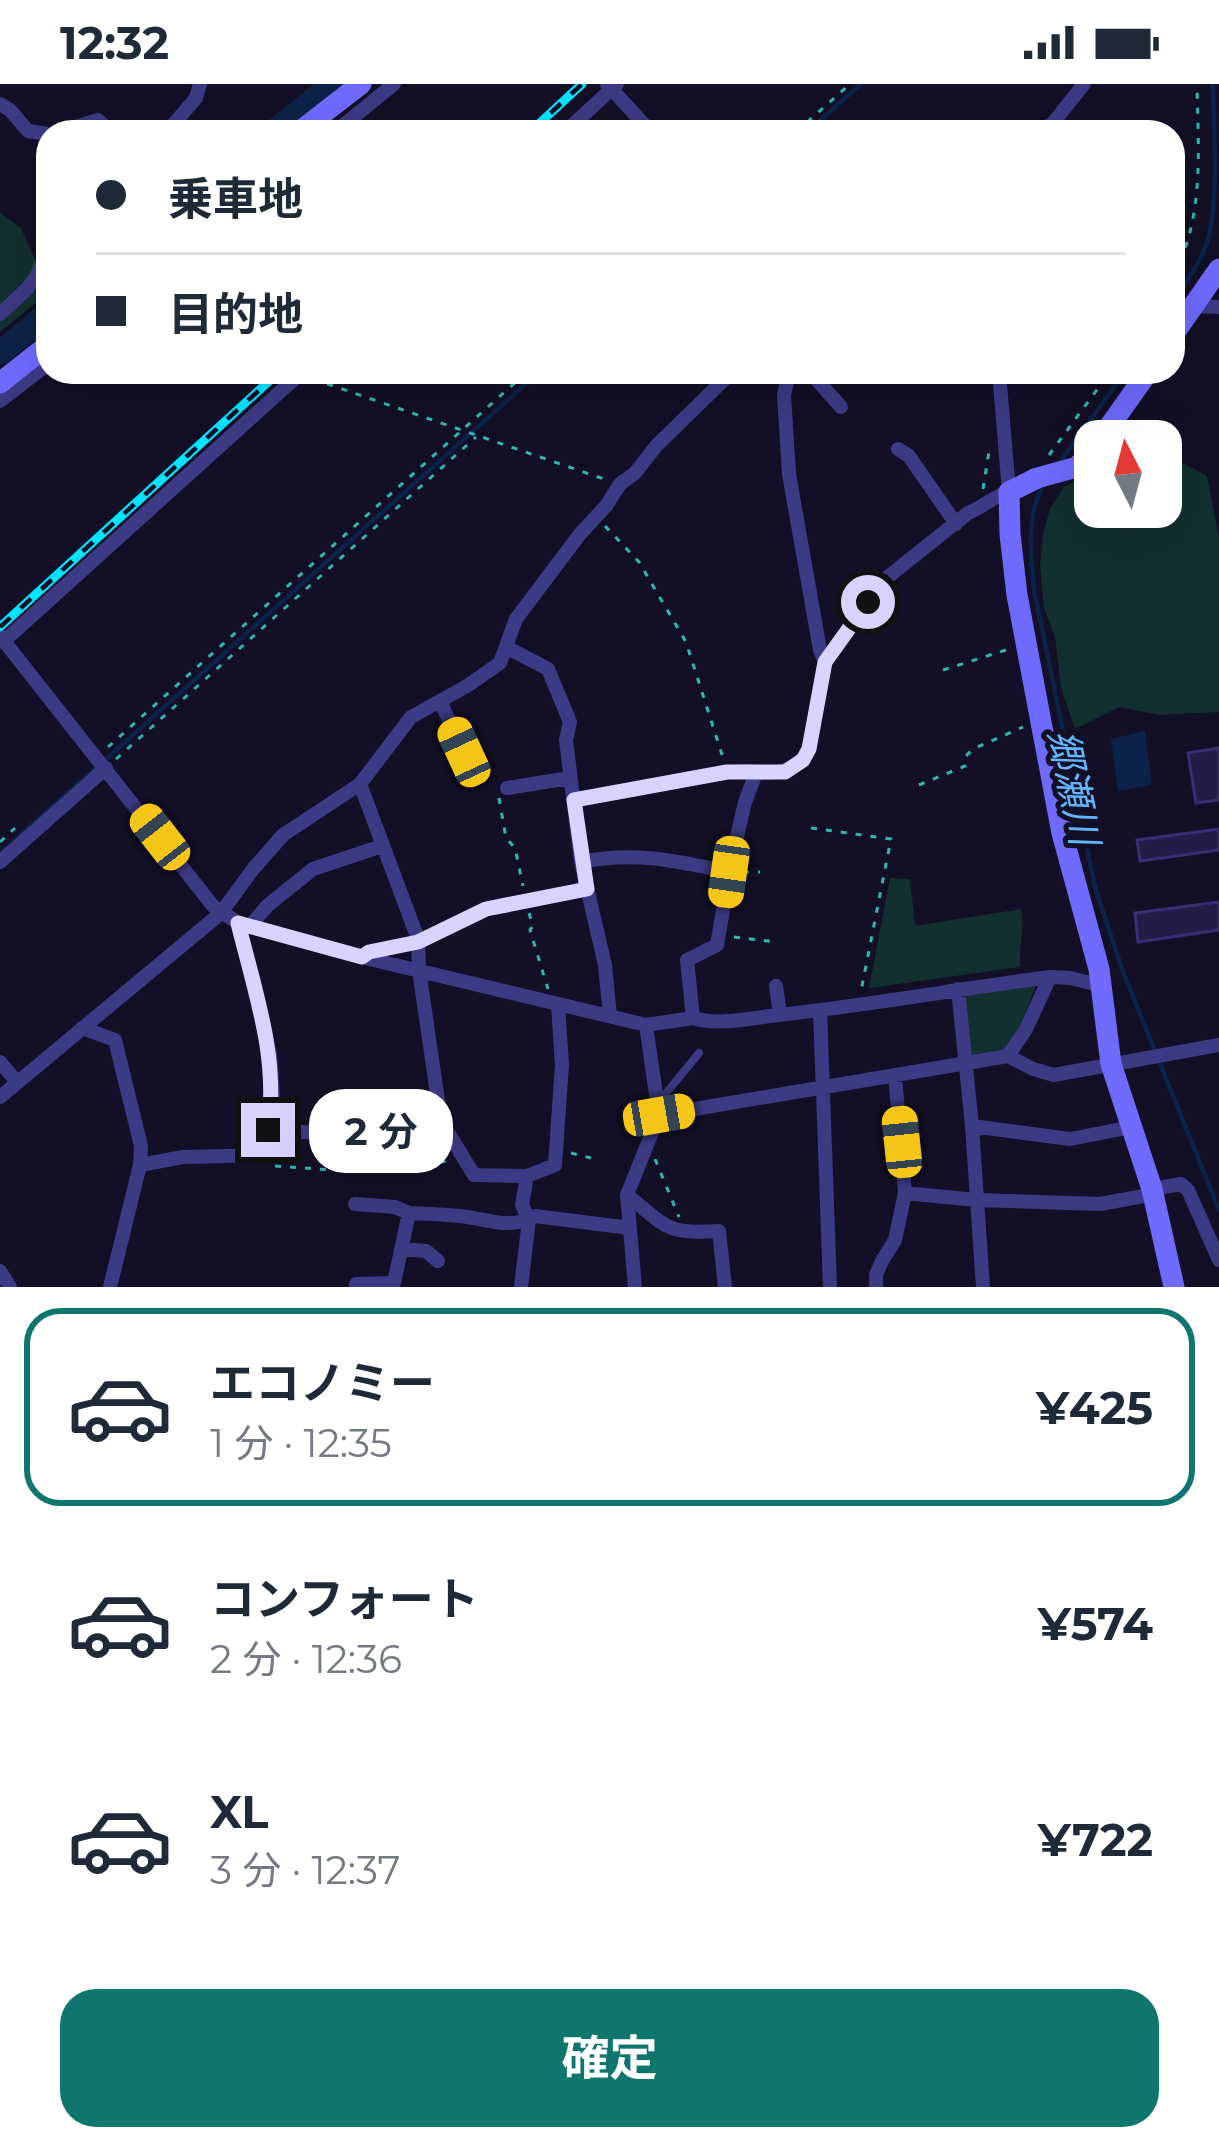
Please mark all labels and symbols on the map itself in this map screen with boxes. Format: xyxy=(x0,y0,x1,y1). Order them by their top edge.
north arrow xyxy=(1074,420,1182,528)
route start xyxy=(841,575,895,629)
car xyxy=(432,712,496,792)
water label: 郷瀬川 xyxy=(1038,725,1110,853)
car xyxy=(124,798,196,876)
car xyxy=(706,834,752,910)
callout: 2 分 xyxy=(310,1088,454,1172)
car xyxy=(620,1091,698,1139)
route end xyxy=(241,1103,295,1157)
car xyxy=(880,1104,924,1180)

